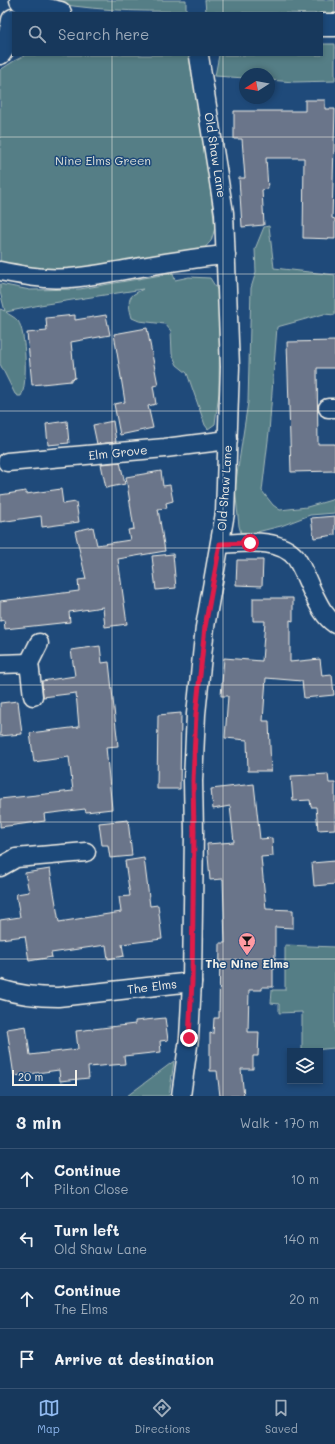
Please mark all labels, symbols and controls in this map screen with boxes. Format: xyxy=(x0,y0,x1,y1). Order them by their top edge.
search box xyxy=(12,12,323,56)
icon: search xyxy=(26,23,48,45)
text: Search here xyxy=(58,24,149,44)
north arrow xyxy=(239,68,275,104)
street label: Old Shaw Lane xyxy=(201,111,231,199)
park label: Nine Elms Green xyxy=(55,152,151,168)
street label: Elm Grove xyxy=(88,441,148,463)
street label: Old Shaw Lane xyxy=(213,444,235,531)
route start xyxy=(241,534,259,552)
bar icon: The Nine Elms xyxy=(237,931,257,956)
place label: The Nine Elms xyxy=(205,955,289,971)
street label: The Elms xyxy=(126,975,178,997)
route end xyxy=(180,1029,198,1047)
map controls xyxy=(287,1048,323,1084)
button: layers xyxy=(287,1048,323,1084)
scale bar xyxy=(12,1068,77,1087)
text: 20 m xyxy=(18,1069,43,1084)
text: 3 min xyxy=(16,1111,61,1133)
text: Walk · 170 m xyxy=(240,1114,319,1131)
text: Continue xyxy=(54,1160,121,1180)
icon: ahead xyxy=(16,1168,38,1190)
text: 10 m xyxy=(291,1170,319,1187)
text: Pilton Close xyxy=(54,1180,129,1197)
text: Turn left xyxy=(54,1220,119,1240)
icon: left xyxy=(16,1228,38,1250)
text: 140 m xyxy=(283,1230,319,1247)
text: Old Shaw Lane xyxy=(54,1240,147,1257)
text: Continue xyxy=(54,1280,121,1300)
icon: ahead xyxy=(16,1288,38,1310)
text: 20 m xyxy=(289,1290,319,1307)
text: The Elms xyxy=(54,1300,108,1317)
icon: arrive xyxy=(16,1348,38,1370)
text: Arrive at destination xyxy=(54,1349,214,1369)
tab: Map xyxy=(37,1397,60,1436)
tab: Directions xyxy=(134,1397,190,1436)
tab: Saved xyxy=(265,1397,298,1436)

